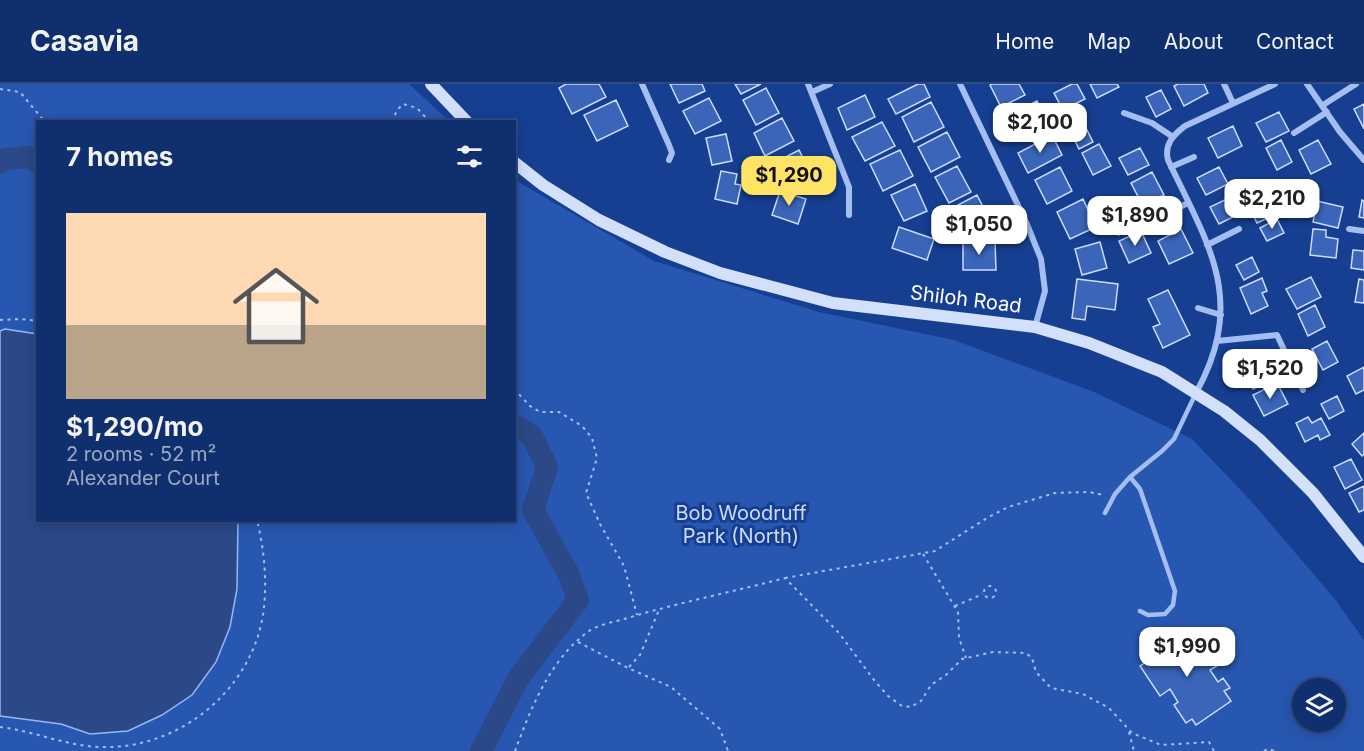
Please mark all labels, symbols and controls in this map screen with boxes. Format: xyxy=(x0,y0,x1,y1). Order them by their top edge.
text: Casavia xyxy=(30,24,139,58)
text: Home xyxy=(995,29,1054,54)
text: Map xyxy=(1087,29,1131,54)
text: About xyxy=(1164,29,1223,54)
text: Contact xyxy=(1256,29,1334,54)
pin: $2,100 xyxy=(991,103,1089,154)
text: $2,100 xyxy=(1007,110,1073,134)
icon: filters xyxy=(453,140,486,173)
text: 7 homes xyxy=(66,141,173,172)
pin: $1,290 xyxy=(740,156,838,207)
text: $1,290 xyxy=(755,163,823,187)
pin: $2,210 xyxy=(1223,179,1321,230)
text: $2,210 xyxy=(1238,186,1306,210)
pin: $1,890 xyxy=(1086,196,1184,247)
text: $1,890 xyxy=(1101,203,1169,227)
pin: $1,050 xyxy=(930,205,1028,256)
text: $1,050 xyxy=(945,212,1013,236)
icon: home xyxy=(222,252,330,360)
street label: Shiloh Road xyxy=(909,280,1023,318)
pin: $1,520 xyxy=(1221,349,1319,400)
text: $1,520 xyxy=(1236,356,1304,380)
text: $1,290/mo xyxy=(66,411,203,442)
text: 2 rooms · 52 m² xyxy=(66,442,216,466)
text: Alexander Court xyxy=(66,466,220,490)
park label: Bob Woodruff Park (North) xyxy=(675,501,807,548)
pin: $1,990 xyxy=(1138,627,1236,678)
text: $1,990 xyxy=(1153,634,1221,658)
map controls xyxy=(1292,678,1346,732)
button: layers xyxy=(1292,678,1346,732)

